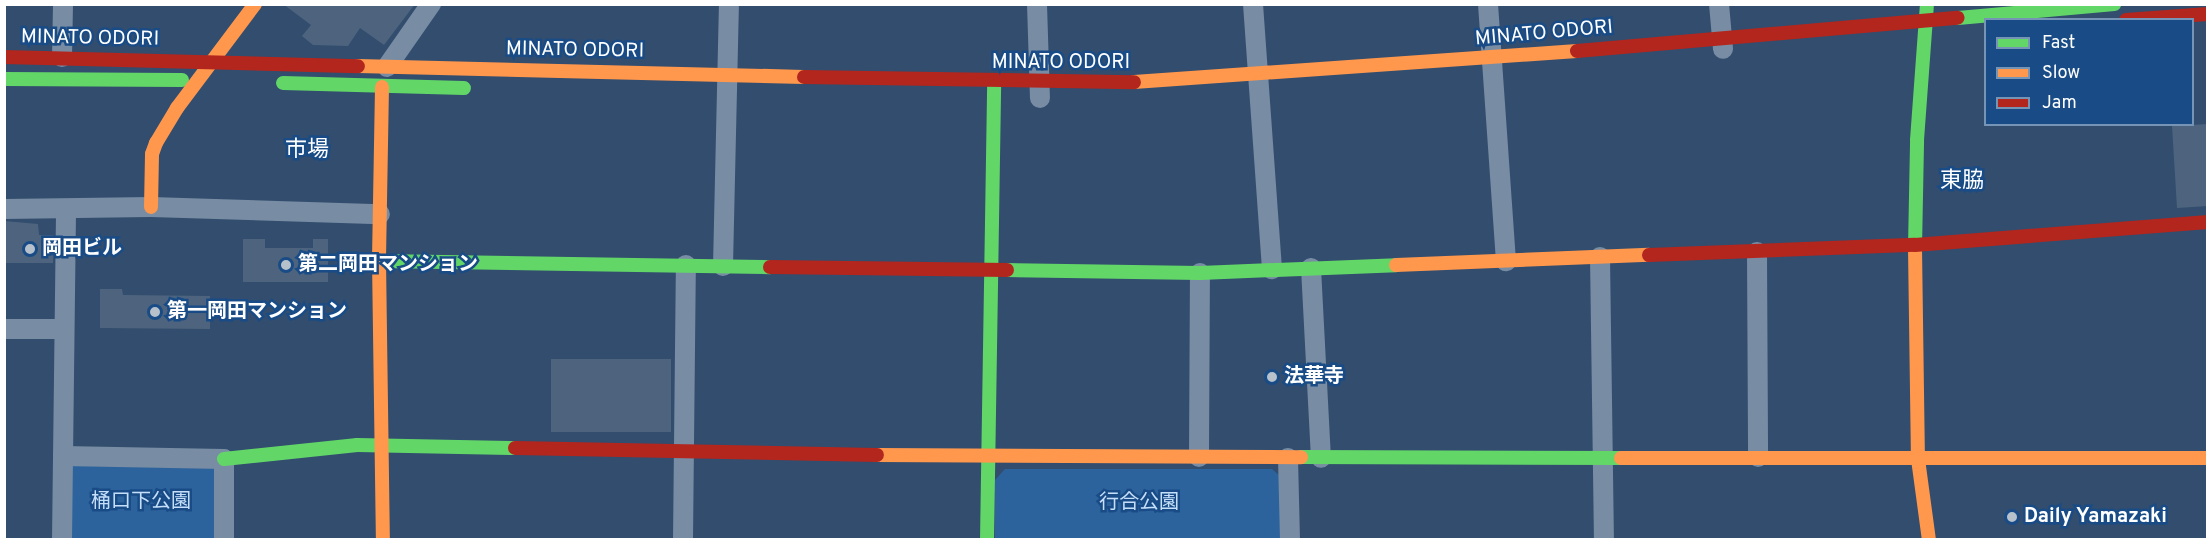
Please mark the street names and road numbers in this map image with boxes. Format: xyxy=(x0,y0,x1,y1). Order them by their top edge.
street label: MINATO ODORI xyxy=(1474,16,1614,52)
street label: MINATO ODORI xyxy=(21,26,159,52)
street label: MINATO ODORI xyxy=(506,38,644,64)
street label: MINATO ODORI xyxy=(992,51,1130,75)

